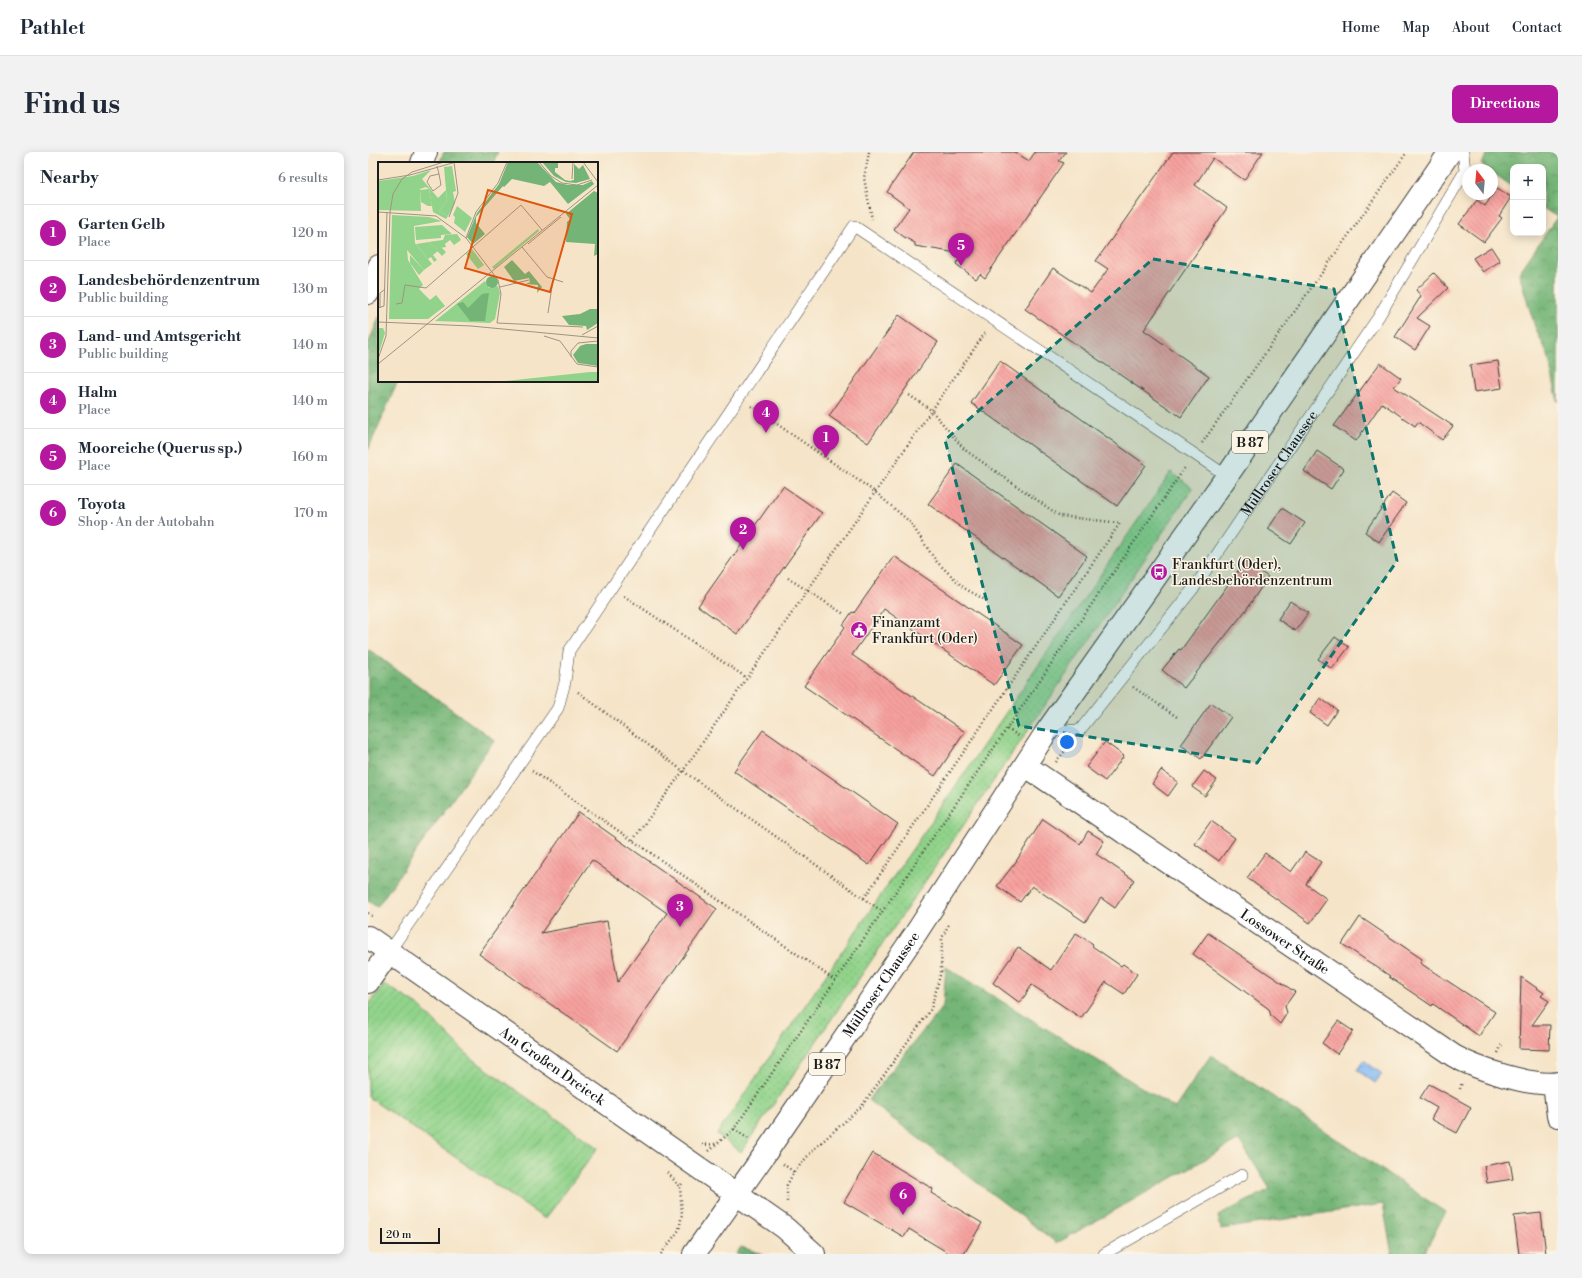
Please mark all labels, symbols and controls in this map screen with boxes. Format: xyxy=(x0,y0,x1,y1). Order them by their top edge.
text: Pathlet xyxy=(20,16,85,40)
text: Home xyxy=(1342,19,1380,37)
text: Map xyxy=(1402,19,1430,37)
text: About xyxy=(1452,19,1490,37)
text: Contact xyxy=(1512,19,1562,37)
button: Directions xyxy=(1452,85,1558,123)
text: Find us xyxy=(24,87,120,122)
inset map xyxy=(378,162,598,382)
north arrow xyxy=(1462,164,1498,200)
map controls xyxy=(1510,164,1546,236)
button: + xyxy=(1510,164,1546,200)
text: Nearby xyxy=(40,167,99,189)
text: 6 results xyxy=(278,170,328,186)
button: − xyxy=(1510,200,1546,236)
text: Garten Gelb xyxy=(78,215,165,234)
text: 1 xyxy=(50,225,56,241)
text: 120 m xyxy=(292,225,328,241)
pin: 5 xyxy=(948,233,974,266)
text: Place xyxy=(78,234,110,250)
text: Landesbehördenzentrum xyxy=(78,271,260,290)
text: 2 xyxy=(49,281,57,297)
text: 130 m xyxy=(293,281,328,297)
text: Public building xyxy=(78,290,168,306)
text: Land- und Amtsgericht xyxy=(78,327,241,346)
text: 3 xyxy=(49,337,57,353)
text: 140 m xyxy=(292,337,328,353)
text: Public building xyxy=(78,346,168,362)
text: Halm xyxy=(78,383,117,402)
text: 4 xyxy=(49,393,57,409)
text: 140 m xyxy=(292,393,328,409)
pin: 4 xyxy=(753,400,779,433)
text: Place xyxy=(78,402,110,418)
street label: Müllroser Chaussee xyxy=(1237,407,1322,520)
pin: 1 xyxy=(813,425,839,458)
road number: B 87 xyxy=(1232,431,1268,453)
text: Mooreiche (Querus sp.) xyxy=(78,439,242,458)
text: 5 xyxy=(49,449,57,465)
text: 160 m xyxy=(292,449,328,465)
text: Place xyxy=(78,458,110,474)
text: Toyota xyxy=(78,495,126,514)
text: 6 xyxy=(49,505,57,521)
text: 170 m xyxy=(294,505,328,521)
text: Shop · An der Autobahn xyxy=(78,514,215,530)
pin: 2 xyxy=(730,517,756,550)
place label: Frankfurt (Oder), Landesbehördenzentrum xyxy=(1172,556,1332,590)
bus stop icon: Frankfurt (Oder), Landesbehördenzentrum xyxy=(1149,562,1169,582)
place label: Finanzamt Frankfurt (Oder) xyxy=(872,614,978,648)
public building icon: Finanzamt Frankfurt (Oder) xyxy=(849,620,869,640)
your location xyxy=(1057,732,1077,752)
pin: 3 xyxy=(667,894,693,927)
street label: Lossower Straße xyxy=(1237,906,1333,979)
street label: Müllroser Chaussee xyxy=(839,929,924,1041)
street label: Am Großen Dreieck xyxy=(495,1023,609,1110)
road number: B 87 xyxy=(809,1053,845,1075)
pin: 6 xyxy=(890,1182,916,1215)
scale bar xyxy=(380,1226,440,1245)
text: 20 m xyxy=(386,1228,411,1242)

